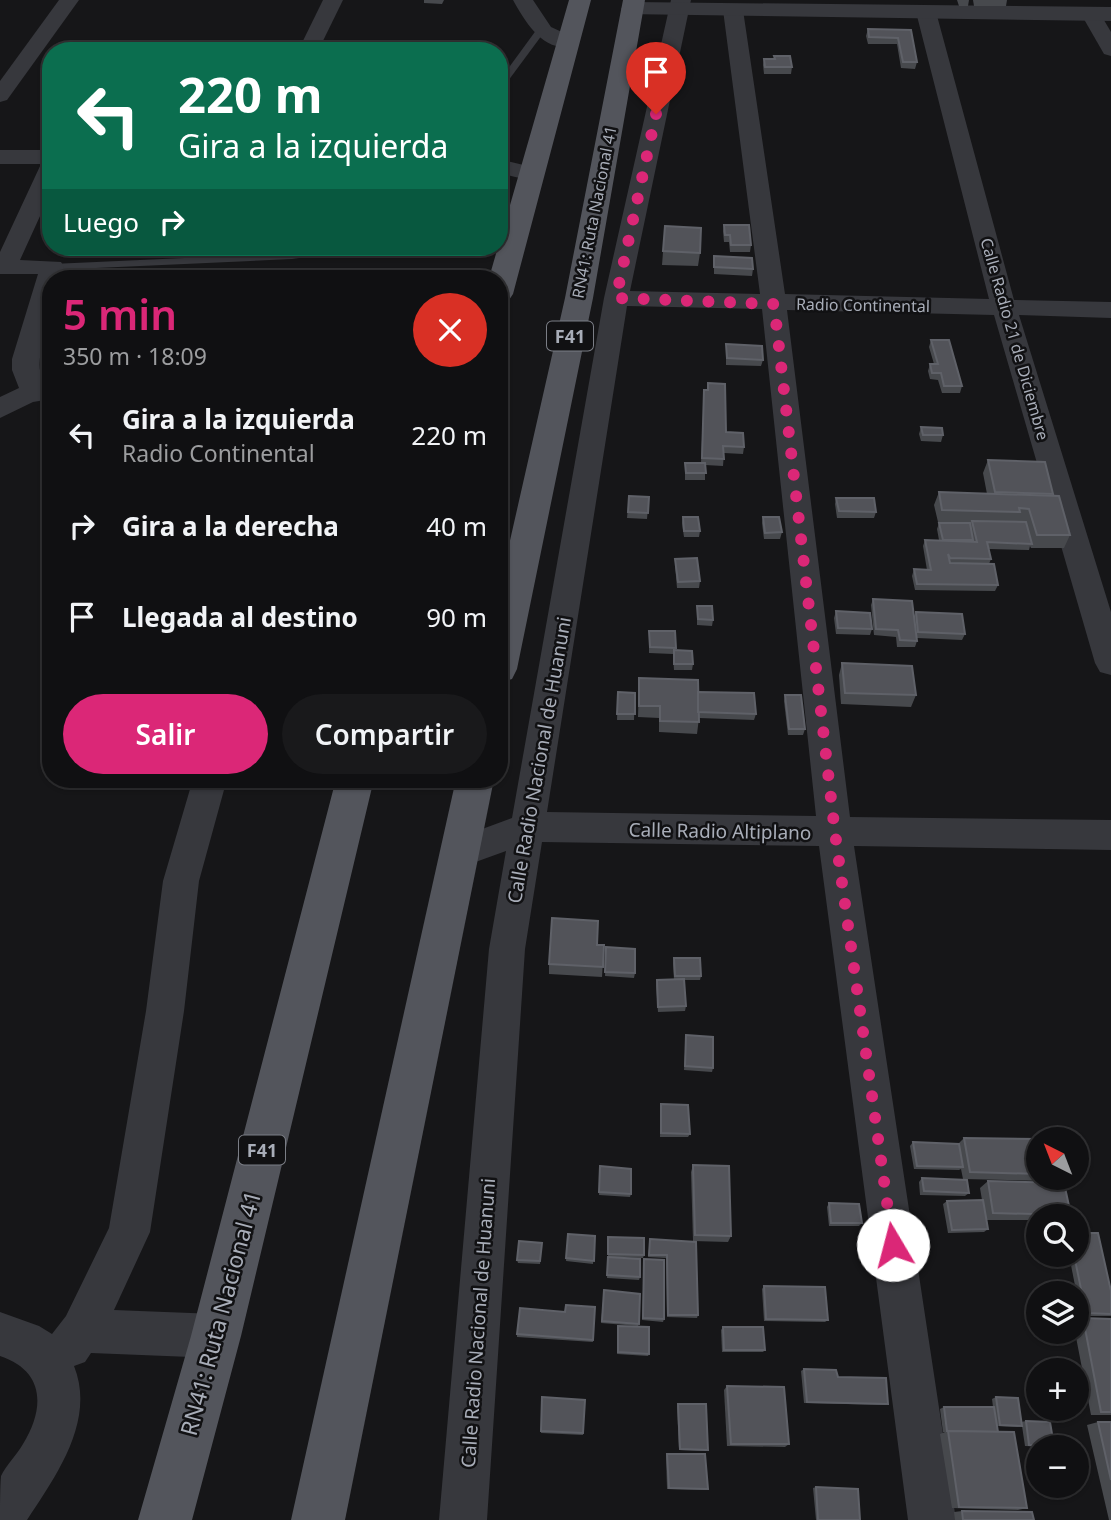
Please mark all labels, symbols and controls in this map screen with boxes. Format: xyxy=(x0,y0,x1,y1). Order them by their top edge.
pin xyxy=(626,42,686,114)
icon: arrive xyxy=(637,53,675,91)
text: 220 m xyxy=(178,61,323,127)
icon: left xyxy=(63,70,154,161)
text: Gira a la izquierda xyxy=(178,124,448,167)
street label: RN41: Ruta Nacional 41 xyxy=(566,124,622,300)
icon: right xyxy=(153,203,191,241)
text: Luego xyxy=(63,204,139,240)
street label: Calle Radio 21 de Diciembre xyxy=(976,235,1054,443)
text: 5 min xyxy=(63,285,177,342)
button: close xyxy=(413,293,487,367)
street label: Radio Continental xyxy=(796,293,930,317)
road number: F41 xyxy=(547,322,593,350)
text: 350 m · 18:09 xyxy=(63,340,207,372)
text: Gira a la izquierda xyxy=(122,401,355,437)
icon: left xyxy=(63,416,101,454)
text: 220 m xyxy=(411,417,487,453)
text: Radio Continental xyxy=(122,437,315,469)
icon: right xyxy=(63,507,101,545)
text: Gira a la derecha xyxy=(122,508,339,544)
text: 40 m xyxy=(426,508,487,544)
icon: arrive xyxy=(63,598,101,636)
text: Llegada al destino xyxy=(122,599,358,635)
text: 90 m xyxy=(426,599,487,635)
street label: Calle Radio Nacional de Huanuni xyxy=(501,615,577,905)
button: Salir xyxy=(63,694,268,774)
button: Compartir xyxy=(282,694,487,774)
street label: Calle Radio Altiplano xyxy=(628,816,812,846)
north arrow xyxy=(1026,1127,1088,1190)
map controls xyxy=(1026,1127,1089,1498)
road number: F41 xyxy=(239,1135,285,1164)
street label: Calle Radio Nacional de Huanuni xyxy=(455,1177,501,1469)
street label: RN41: Ruta Nacional 41 xyxy=(172,1187,268,1439)
button: search xyxy=(1026,1204,1089,1267)
position arrow xyxy=(856,1208,930,1282)
button: layers xyxy=(1026,1281,1089,1344)
button: + xyxy=(1026,1358,1089,1421)
button: − xyxy=(1026,1435,1089,1498)

